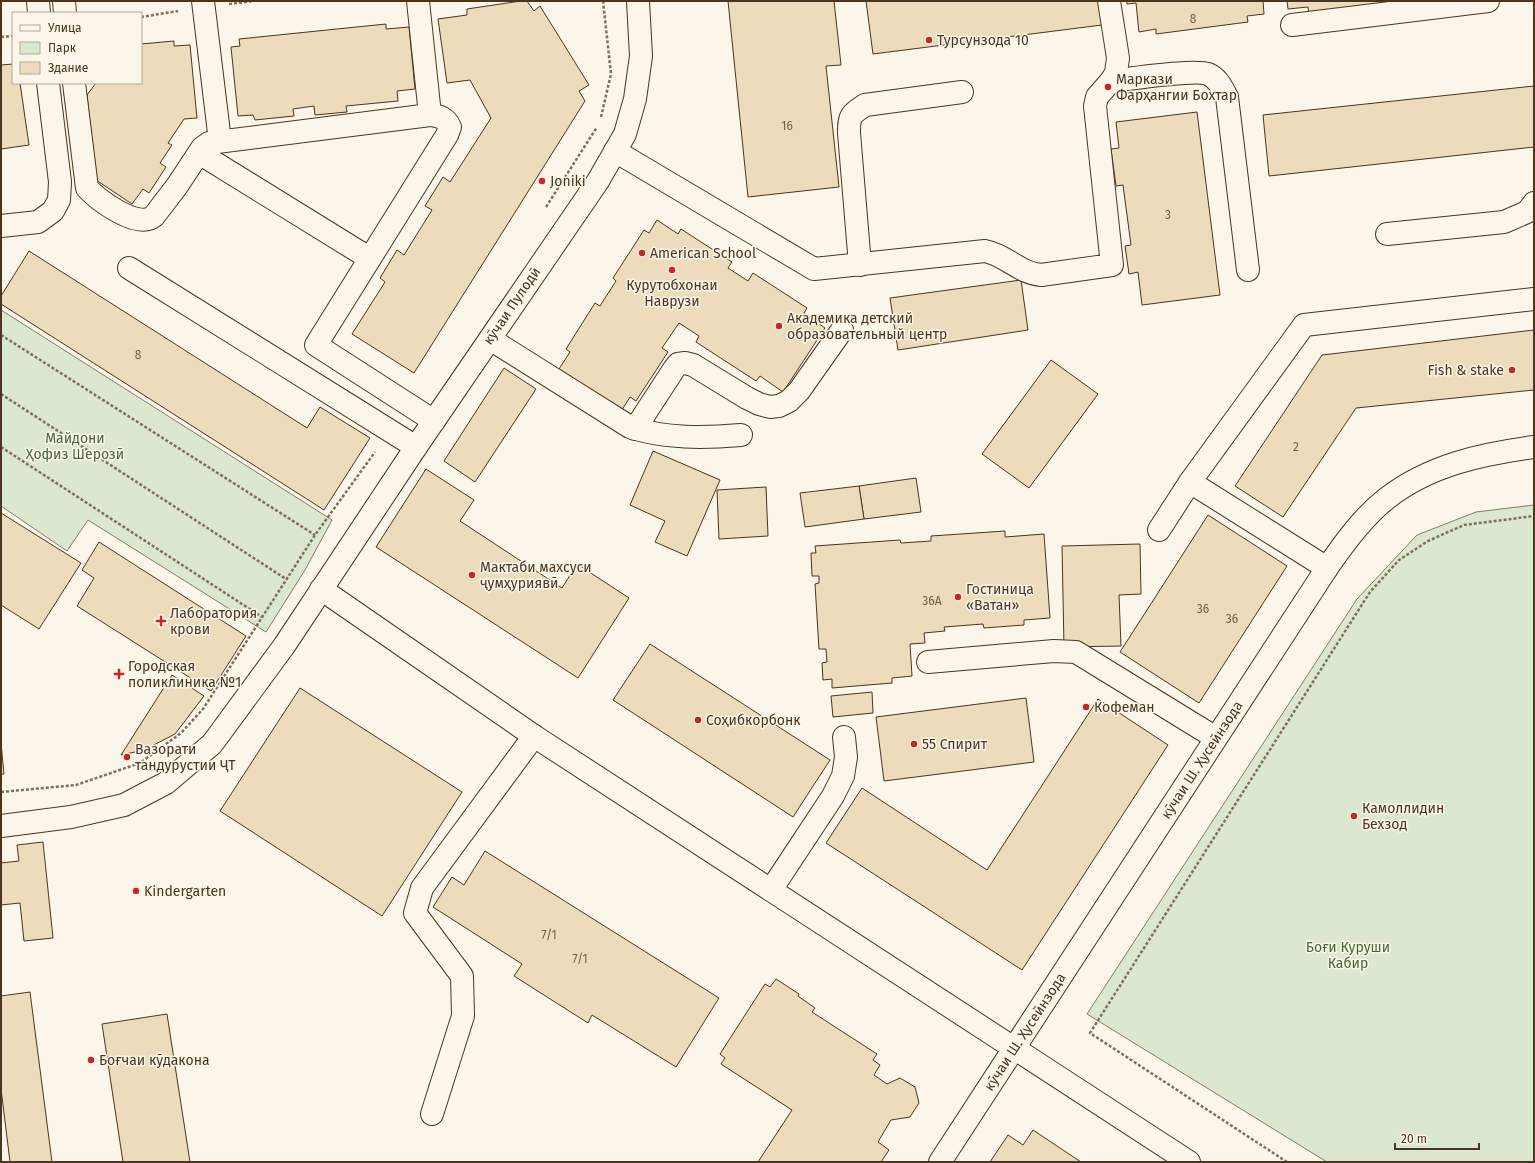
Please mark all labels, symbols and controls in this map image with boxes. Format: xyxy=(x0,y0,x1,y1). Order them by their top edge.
legend xyxy=(12,12,142,84)
house number: 8 xyxy=(1190,12,1197,26)
text: Улица xyxy=(48,21,82,35)
place label: Турсунзода 10 xyxy=(937,32,1029,49)
marker: Турсунзода 10 xyxy=(924,35,934,45)
text: Парк xyxy=(48,41,77,55)
text: Здание xyxy=(48,61,88,75)
place label: Маркази Фарҳангии Бохтар xyxy=(1116,71,1237,104)
marker: Маркази Фарҳангии Бохтар xyxy=(1103,82,1113,92)
house number: 16 xyxy=(781,119,793,133)
place label: Joniki xyxy=(550,173,586,190)
marker: Joniki xyxy=(537,176,547,186)
house number: 3 xyxy=(1165,208,1171,222)
place label: American School xyxy=(650,245,756,262)
marker: American School xyxy=(637,248,647,258)
street label: кӯчаи Пулодӣ xyxy=(480,264,544,348)
marker: Курутобхонаи Наврузи xyxy=(667,265,677,275)
place label: Курутобхонаи Наврузи xyxy=(626,277,718,310)
place label: Академика детский образовательный центр xyxy=(787,310,947,343)
marker: Академика детский образовательный центр xyxy=(774,321,784,331)
house number: 8 xyxy=(135,348,142,362)
place label: Fish & stake xyxy=(1428,362,1504,379)
marker: Fish & stake xyxy=(1507,365,1517,375)
park label: Майдони Ҳофиз Шерозӣ xyxy=(26,430,124,463)
house number: 2 xyxy=(1293,440,1299,454)
place label: Мактаби махсуси ҷумҳуриявӣ xyxy=(480,559,592,592)
marker: Мактаби махсуси ҷумҳуриявӣ xyxy=(467,570,477,580)
place label: Гостиница «Ватан» xyxy=(966,581,1034,614)
marker: Гостиница «Ватан» xyxy=(953,592,963,602)
house number: 36А xyxy=(922,594,942,608)
house number: 36 xyxy=(1197,602,1209,616)
place label: Лаборатория крови xyxy=(170,605,257,638)
house number: 36 xyxy=(1226,612,1238,626)
marker: Лаборатория крови xyxy=(155,615,167,627)
place label: Городская поликлиника №1 xyxy=(128,658,241,691)
marker: Городская поликлиника №1 xyxy=(113,668,125,680)
street label: кӯчаи Ш. Ҳусейнзода xyxy=(1158,698,1246,822)
place label: Кофеман xyxy=(1094,699,1155,716)
marker: Кофеман xyxy=(1081,702,1091,712)
place label: Соҳибкорбонк xyxy=(706,712,801,729)
marker: Соҳибкорбонк xyxy=(693,715,703,725)
place label: 55 Спирит xyxy=(922,736,988,753)
marker: 55 Спирит xyxy=(909,739,919,749)
place label: Вазорати тандуруcтии ҶТ xyxy=(135,741,236,774)
marker: Вазорати тандуруcтии ҶТ xyxy=(122,752,132,762)
place label: Камоллидин Бехзод xyxy=(1362,800,1444,833)
marker: Камоллидин Бехзод xyxy=(1349,811,1359,821)
place label: Kindergarten xyxy=(144,883,226,900)
marker: Kindergarten xyxy=(131,886,141,896)
house number: 7/1 xyxy=(541,928,557,942)
park label: Боғи Куруши Кабир xyxy=(1306,939,1390,972)
house number: 7/1 xyxy=(572,952,588,966)
street label: кӯчаи Ш. Ҳусейнзода xyxy=(981,970,1069,1094)
place label: Боғчаи кӯдакона xyxy=(99,1052,210,1069)
marker: Боғчаи кӯдакона xyxy=(86,1055,96,1065)
scale bar xyxy=(1395,1125,1479,1151)
text: 20 m xyxy=(1401,1132,1427,1146)

